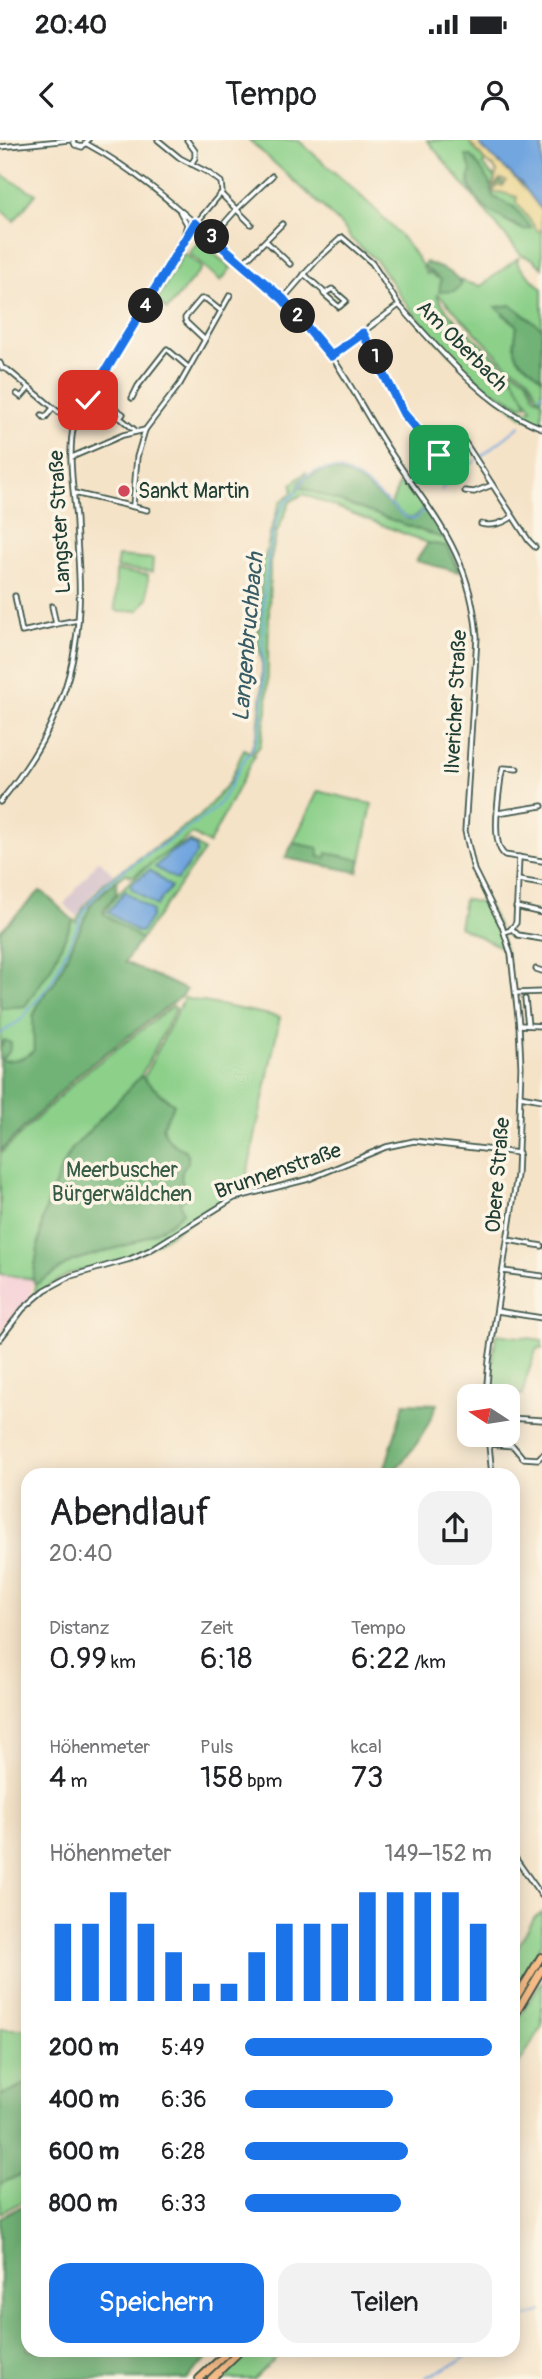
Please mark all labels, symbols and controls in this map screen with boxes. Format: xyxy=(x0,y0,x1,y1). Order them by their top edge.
text: 20:40 xyxy=(35,9,107,41)
text: Tempo xyxy=(225,75,317,115)
icon: back xyxy=(28,76,66,114)
icon: person xyxy=(476,76,514,114)
pin: 3 xyxy=(194,220,230,254)
text: 3 xyxy=(206,224,217,248)
pin: 4 xyxy=(128,288,164,324)
text: 4 xyxy=(140,293,151,317)
street label: Am Oberbach xyxy=(411,295,513,397)
pin: 2 xyxy=(280,298,316,334)
text: 2 xyxy=(292,303,303,327)
pin: 1 xyxy=(358,340,394,374)
text: 1 xyxy=(372,344,379,368)
pin xyxy=(58,370,118,430)
icon: check xyxy=(69,381,107,419)
pin xyxy=(409,425,469,485)
icon: arrive xyxy=(420,436,458,474)
street label: Langster Straße xyxy=(43,449,77,594)
place label: Sankt Martin xyxy=(138,478,249,505)
marker: Sankt Martin xyxy=(116,483,132,499)
water label: Langenbruchbach xyxy=(226,550,270,723)
street label: Ilvericher Straße xyxy=(439,628,473,775)
street label: Obere Straße xyxy=(480,1116,517,1234)
street label: Brunnenstraße xyxy=(211,1137,345,1205)
park label: Meerbuscher Bürgerwäldchen xyxy=(52,1157,192,1208)
north arrow xyxy=(457,1384,520,1447)
map controls xyxy=(457,1384,520,1447)
text: Abendlauf xyxy=(49,1489,211,1537)
button: share xyxy=(418,1491,492,1565)
text: 20:40 xyxy=(49,1539,113,1568)
text: Distanz xyxy=(49,1616,109,1640)
text: Zeit xyxy=(200,1616,233,1640)
text: Tempo xyxy=(351,1616,406,1640)
text: 0.99 xyxy=(49,1640,107,1677)
text: 6:18 xyxy=(200,1640,252,1677)
text: 6:22 xyxy=(351,1640,410,1677)
text: km xyxy=(107,1650,136,1674)
text: /km xyxy=(410,1650,446,1674)
text: Höhenmeter xyxy=(49,1735,150,1759)
text: Puls xyxy=(200,1735,233,1759)
text: kcal xyxy=(351,1735,382,1759)
text: 4 xyxy=(49,1759,66,1796)
text: 158 xyxy=(200,1759,243,1796)
text: 73 xyxy=(351,1759,384,1796)
text: m xyxy=(66,1769,87,1793)
text: bpm xyxy=(243,1769,282,1793)
text: Höhenmeter xyxy=(49,1839,171,1868)
text: 149–152 m xyxy=(385,1839,492,1868)
text: 200 m xyxy=(49,2033,119,2062)
text: 5:49 xyxy=(161,2033,205,2062)
text: 400 m xyxy=(49,2085,119,2114)
text: 6:36 xyxy=(161,2085,207,2114)
text: 600 m xyxy=(49,2137,119,2166)
text: 6:28 xyxy=(161,2137,205,2166)
text: 800 m xyxy=(49,2189,117,2218)
text: 6:33 xyxy=(161,2189,206,2218)
button: Speichern xyxy=(49,2263,264,2343)
button: Teilen xyxy=(278,2263,492,2343)

